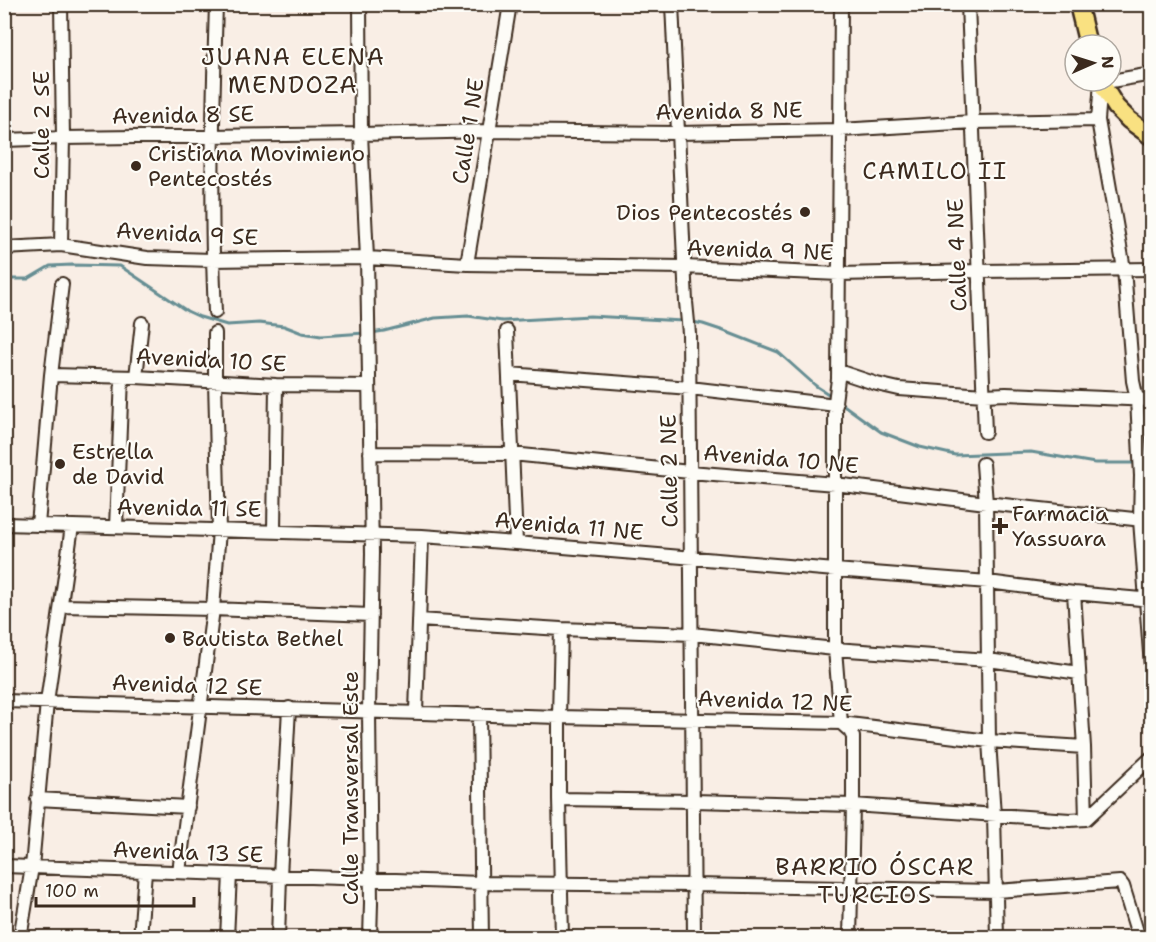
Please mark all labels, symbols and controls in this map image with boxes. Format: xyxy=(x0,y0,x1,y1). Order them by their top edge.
north arrow xyxy=(1063,33,1123,93)
district label: JUANA ELENA MENDOZA xyxy=(201,41,385,101)
text: N xyxy=(1097,55,1118,69)
street label: Calle 2 SE xyxy=(27,71,56,179)
street label: Calle 1 NE xyxy=(445,76,491,186)
street label: Avenida 8 NE xyxy=(655,95,803,127)
street label: Avenida 8 SE xyxy=(111,99,255,131)
place label: Cristiana Movimieno Pentecostés xyxy=(148,139,365,193)
district label: CAMILO II xyxy=(862,155,1008,187)
marker: Cristiana Movimieno Pentecostés xyxy=(129,159,143,173)
place label: Dios Pentecostés xyxy=(616,198,793,227)
street label: Calle 4 NE xyxy=(941,198,973,312)
marker: Dios Pentecostés xyxy=(798,205,812,219)
street label: Avenida 9 SE xyxy=(115,216,259,252)
street label: Avenida 9 NE xyxy=(686,233,834,267)
street label: Avenida 10 SE xyxy=(135,342,287,378)
street label: Calle 2 NE xyxy=(654,414,684,528)
place label: Estrella de David xyxy=(72,437,164,491)
street label: Avenida 10 NE xyxy=(702,438,860,480)
marker: Estrella de David xyxy=(53,457,67,471)
street label: Avenida 11 SE xyxy=(116,492,262,524)
place label: Farmacia Yassuara xyxy=(1012,499,1109,553)
street label: Avenida 11 NE xyxy=(493,505,645,547)
marker: Farmacia Yassuara xyxy=(993,519,1007,533)
place label: Bautista Bethel xyxy=(182,624,343,653)
marker: Bautista Bethel xyxy=(163,631,177,645)
street label: Avenida 12 SE xyxy=(111,668,263,702)
street label: Calle Transversal Este xyxy=(336,671,365,905)
street label: Avenida 12 NE xyxy=(697,684,853,718)
street label: Avenida 13 SE xyxy=(112,835,264,869)
district label: BARRIO ÓSCAR TURCIOS xyxy=(775,851,975,911)
scale bar xyxy=(36,870,194,908)
text: 100 m xyxy=(45,879,99,903)

